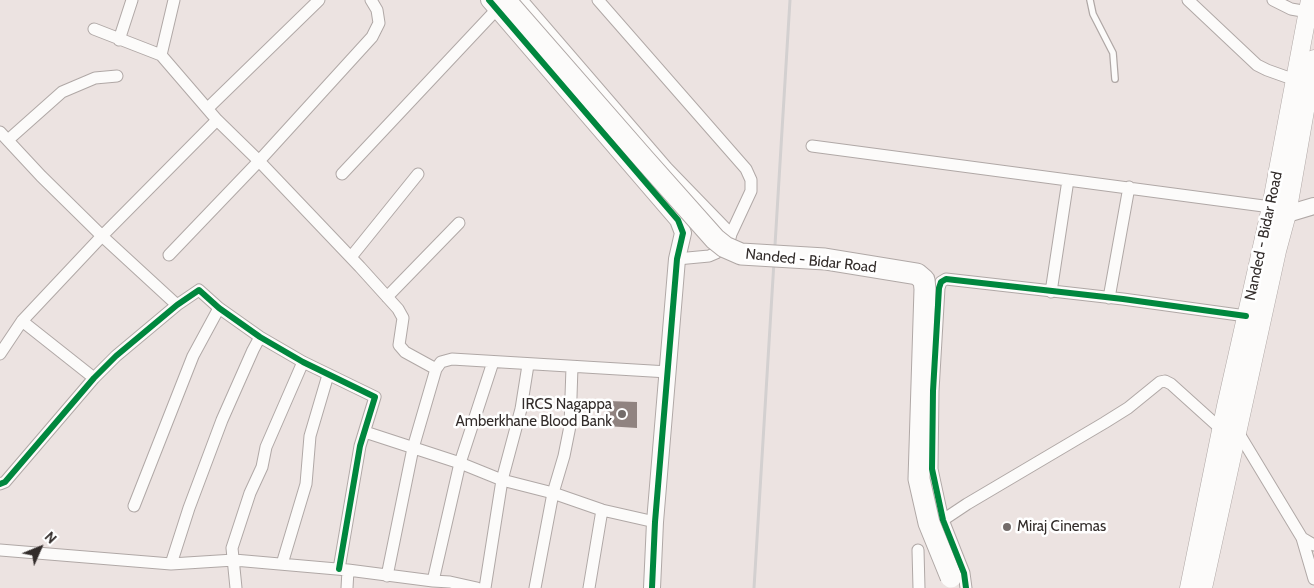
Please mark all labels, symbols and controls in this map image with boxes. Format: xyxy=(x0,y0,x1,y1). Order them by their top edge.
street label: Nanded - Bidar Road xyxy=(1242,170,1286,302)
street label: Nanded - Bidar Road xyxy=(745,245,877,277)
place label: IRCS Nagappa Amberkhane Blood Bank xyxy=(456,396,612,431)
marker: IRCS Nagappa Amberkhane Blood Bank xyxy=(616,408,628,420)
place label: Miraj Cinemas xyxy=(1017,518,1106,536)
marker: Miraj Cinemas xyxy=(1001,521,1013,533)
north arrow xyxy=(15,523,65,573)
text: N xyxy=(41,528,61,547)

